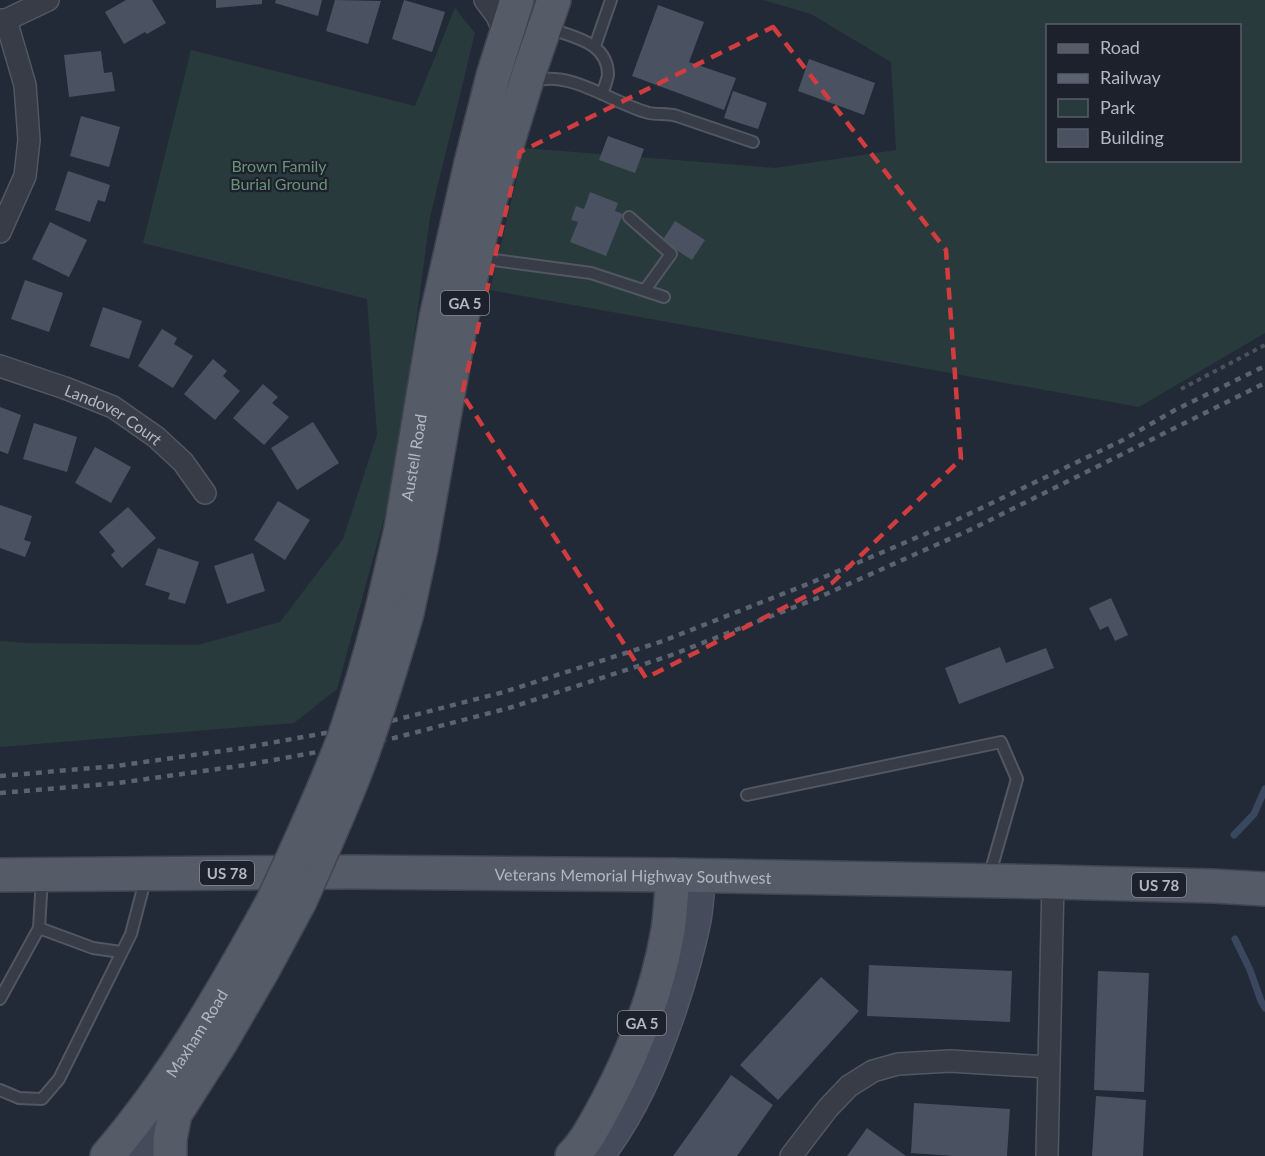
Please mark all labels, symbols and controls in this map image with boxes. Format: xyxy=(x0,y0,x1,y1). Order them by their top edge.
legend xyxy=(1046,24,1241,162)
text: Road xyxy=(1100,36,1140,58)
text: Railway xyxy=(1100,66,1161,88)
text: Park xyxy=(1100,96,1136,118)
text: Building xyxy=(1100,126,1164,148)
park label: Brown Family Burial Ground xyxy=(230,156,328,193)
road number: GA 5 xyxy=(441,291,489,315)
street label: Landover Court xyxy=(62,379,167,448)
street label: Austell Road xyxy=(396,412,429,502)
road number: US 78 xyxy=(200,861,254,885)
street label: Veterans Memorial Highway Southwest xyxy=(494,864,772,886)
road number: US 78 xyxy=(1132,873,1186,897)
street label: Maxham Road xyxy=(161,986,231,1080)
road number: GA 5 xyxy=(618,1011,666,1035)

